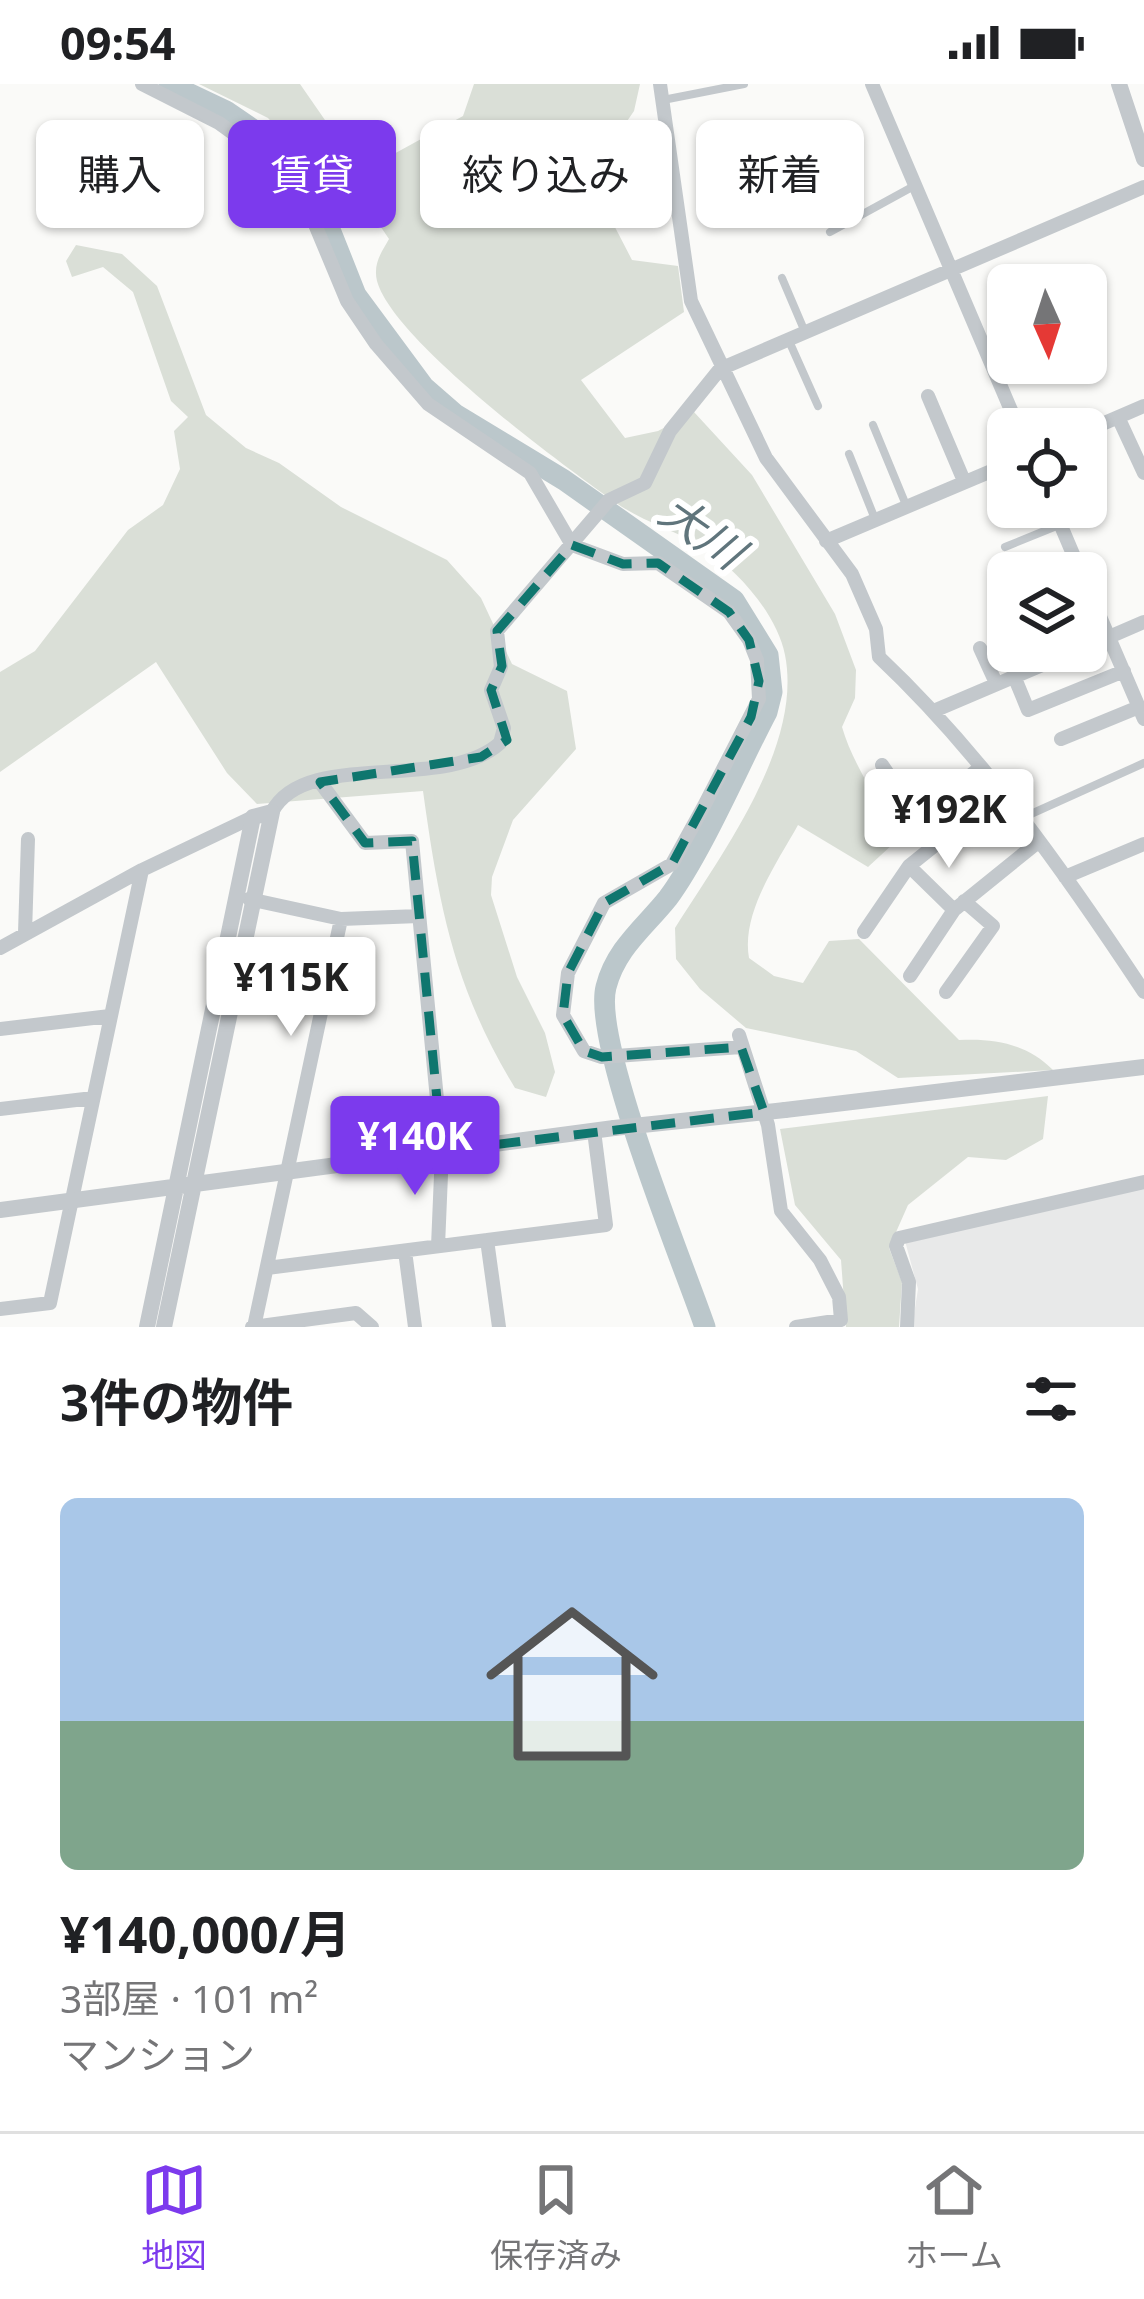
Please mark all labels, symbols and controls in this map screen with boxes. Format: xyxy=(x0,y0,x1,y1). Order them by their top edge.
text: 09:54 xyxy=(60,12,176,73)
chip: 購入 xyxy=(36,120,204,228)
chip: 賃貸 xyxy=(228,120,396,228)
chip: 絞り込み xyxy=(420,120,672,228)
chip: 新着 xyxy=(696,120,864,228)
north arrow xyxy=(987,264,1107,384)
map controls xyxy=(987,264,1107,672)
button: locate xyxy=(987,408,1107,528)
water label: 大川 xyxy=(648,480,760,584)
button: layers xyxy=(987,552,1107,672)
pin: ¥192K xyxy=(865,769,1033,871)
text: ¥192K xyxy=(891,781,1007,834)
pin: ¥115K xyxy=(207,937,375,1039)
text: ¥115K xyxy=(233,949,349,1002)
pin: ¥140K xyxy=(331,1096,499,1198)
text: ¥140K xyxy=(357,1108,473,1161)
text: 3件の物件 xyxy=(60,1366,293,1436)
icon: filters xyxy=(1018,1366,1084,1432)
icon: home xyxy=(464,1576,680,1792)
text: ¥140,000/月 xyxy=(60,1898,351,1968)
text: 3部屋 · 101 m² xyxy=(60,1971,318,2024)
text: マンション xyxy=(60,2027,255,2080)
tab: 地図 xyxy=(141,2157,207,2277)
tab: 保存済み xyxy=(490,2157,622,2277)
tab: ホーム xyxy=(905,2157,1003,2277)

